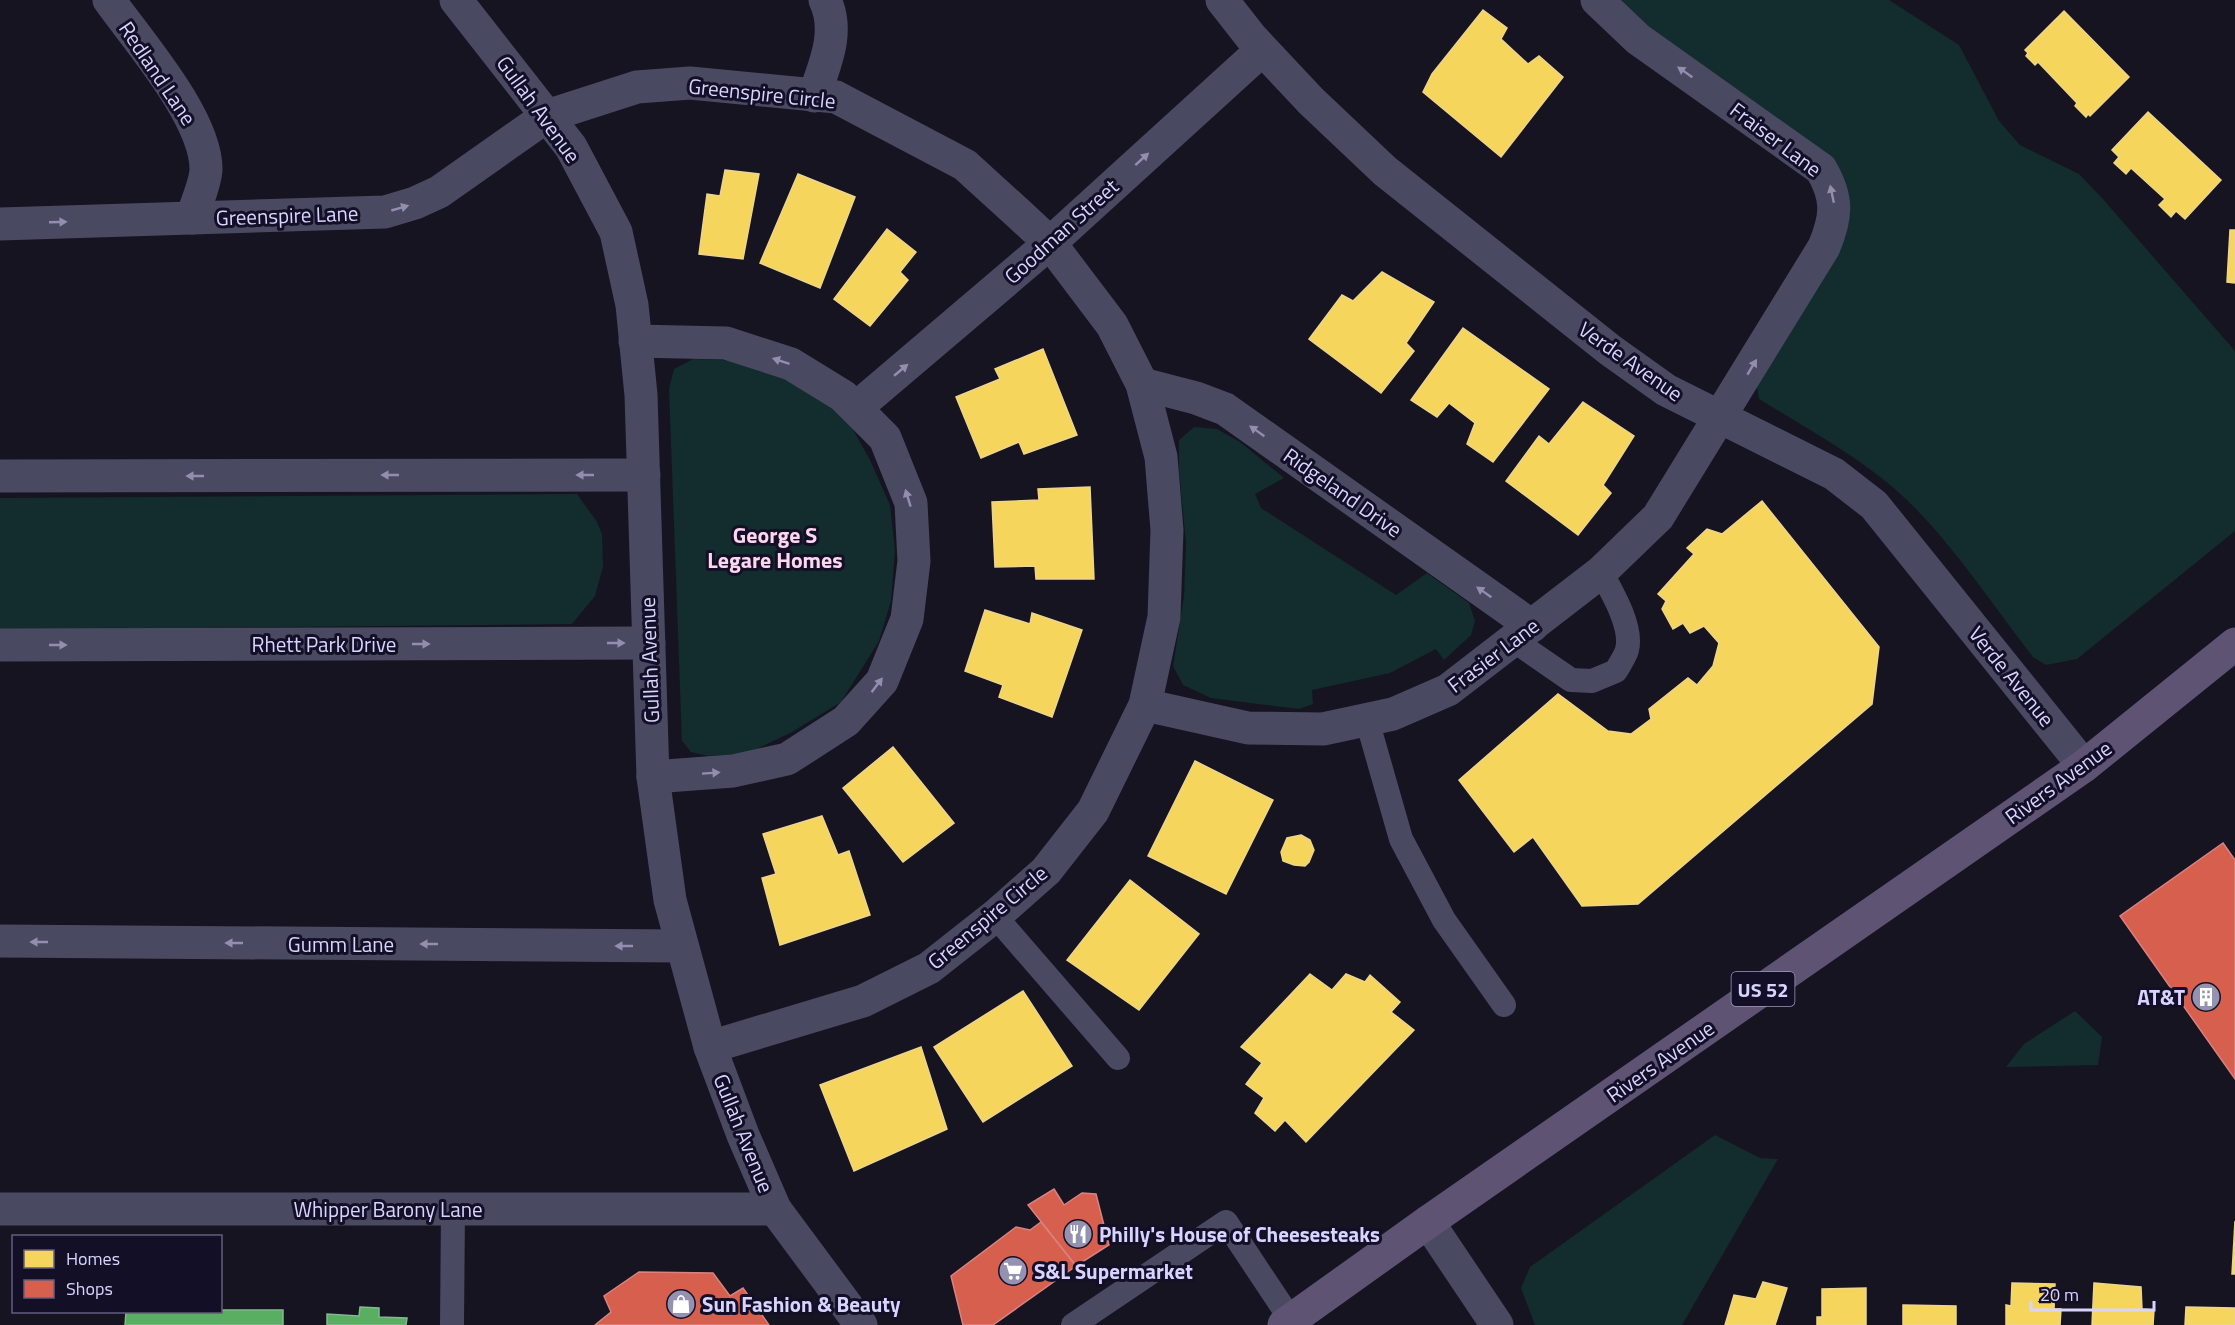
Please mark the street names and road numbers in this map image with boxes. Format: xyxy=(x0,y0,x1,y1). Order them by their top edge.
street label: Redland Lane xyxy=(111,15,205,131)
street label: Gullah Avenue xyxy=(489,49,589,169)
street label: Greenspire Circle xyxy=(687,69,837,117)
street label: Fraiser Lane xyxy=(1723,94,1829,184)
street label: Goodman Street xyxy=(997,170,1126,291)
street label: Greenspire Lane xyxy=(215,197,359,233)
street label: Verde Avenue xyxy=(1572,313,1690,409)
street label: Ridgeland Drive xyxy=(1277,439,1409,545)
street label: Gullah Avenue xyxy=(631,597,667,723)
street label: Frasier Lane xyxy=(1440,610,1546,700)
street label: Verde Avenue xyxy=(1961,619,2063,733)
street label: Rhett Park Drive xyxy=(252,628,396,660)
street label: Rivers Avenue xyxy=(1998,732,2118,832)
street label: Greenspire Circle xyxy=(920,857,1054,977)
street label: Gumm Lane xyxy=(288,928,394,960)
road number: US 52 xyxy=(1732,972,1794,1006)
street label: Rivers Avenue xyxy=(1599,1012,1721,1110)
street label: Gullah Avenue xyxy=(706,1069,782,1197)
street label: Whipper Barony Lane xyxy=(293,1193,483,1225)

